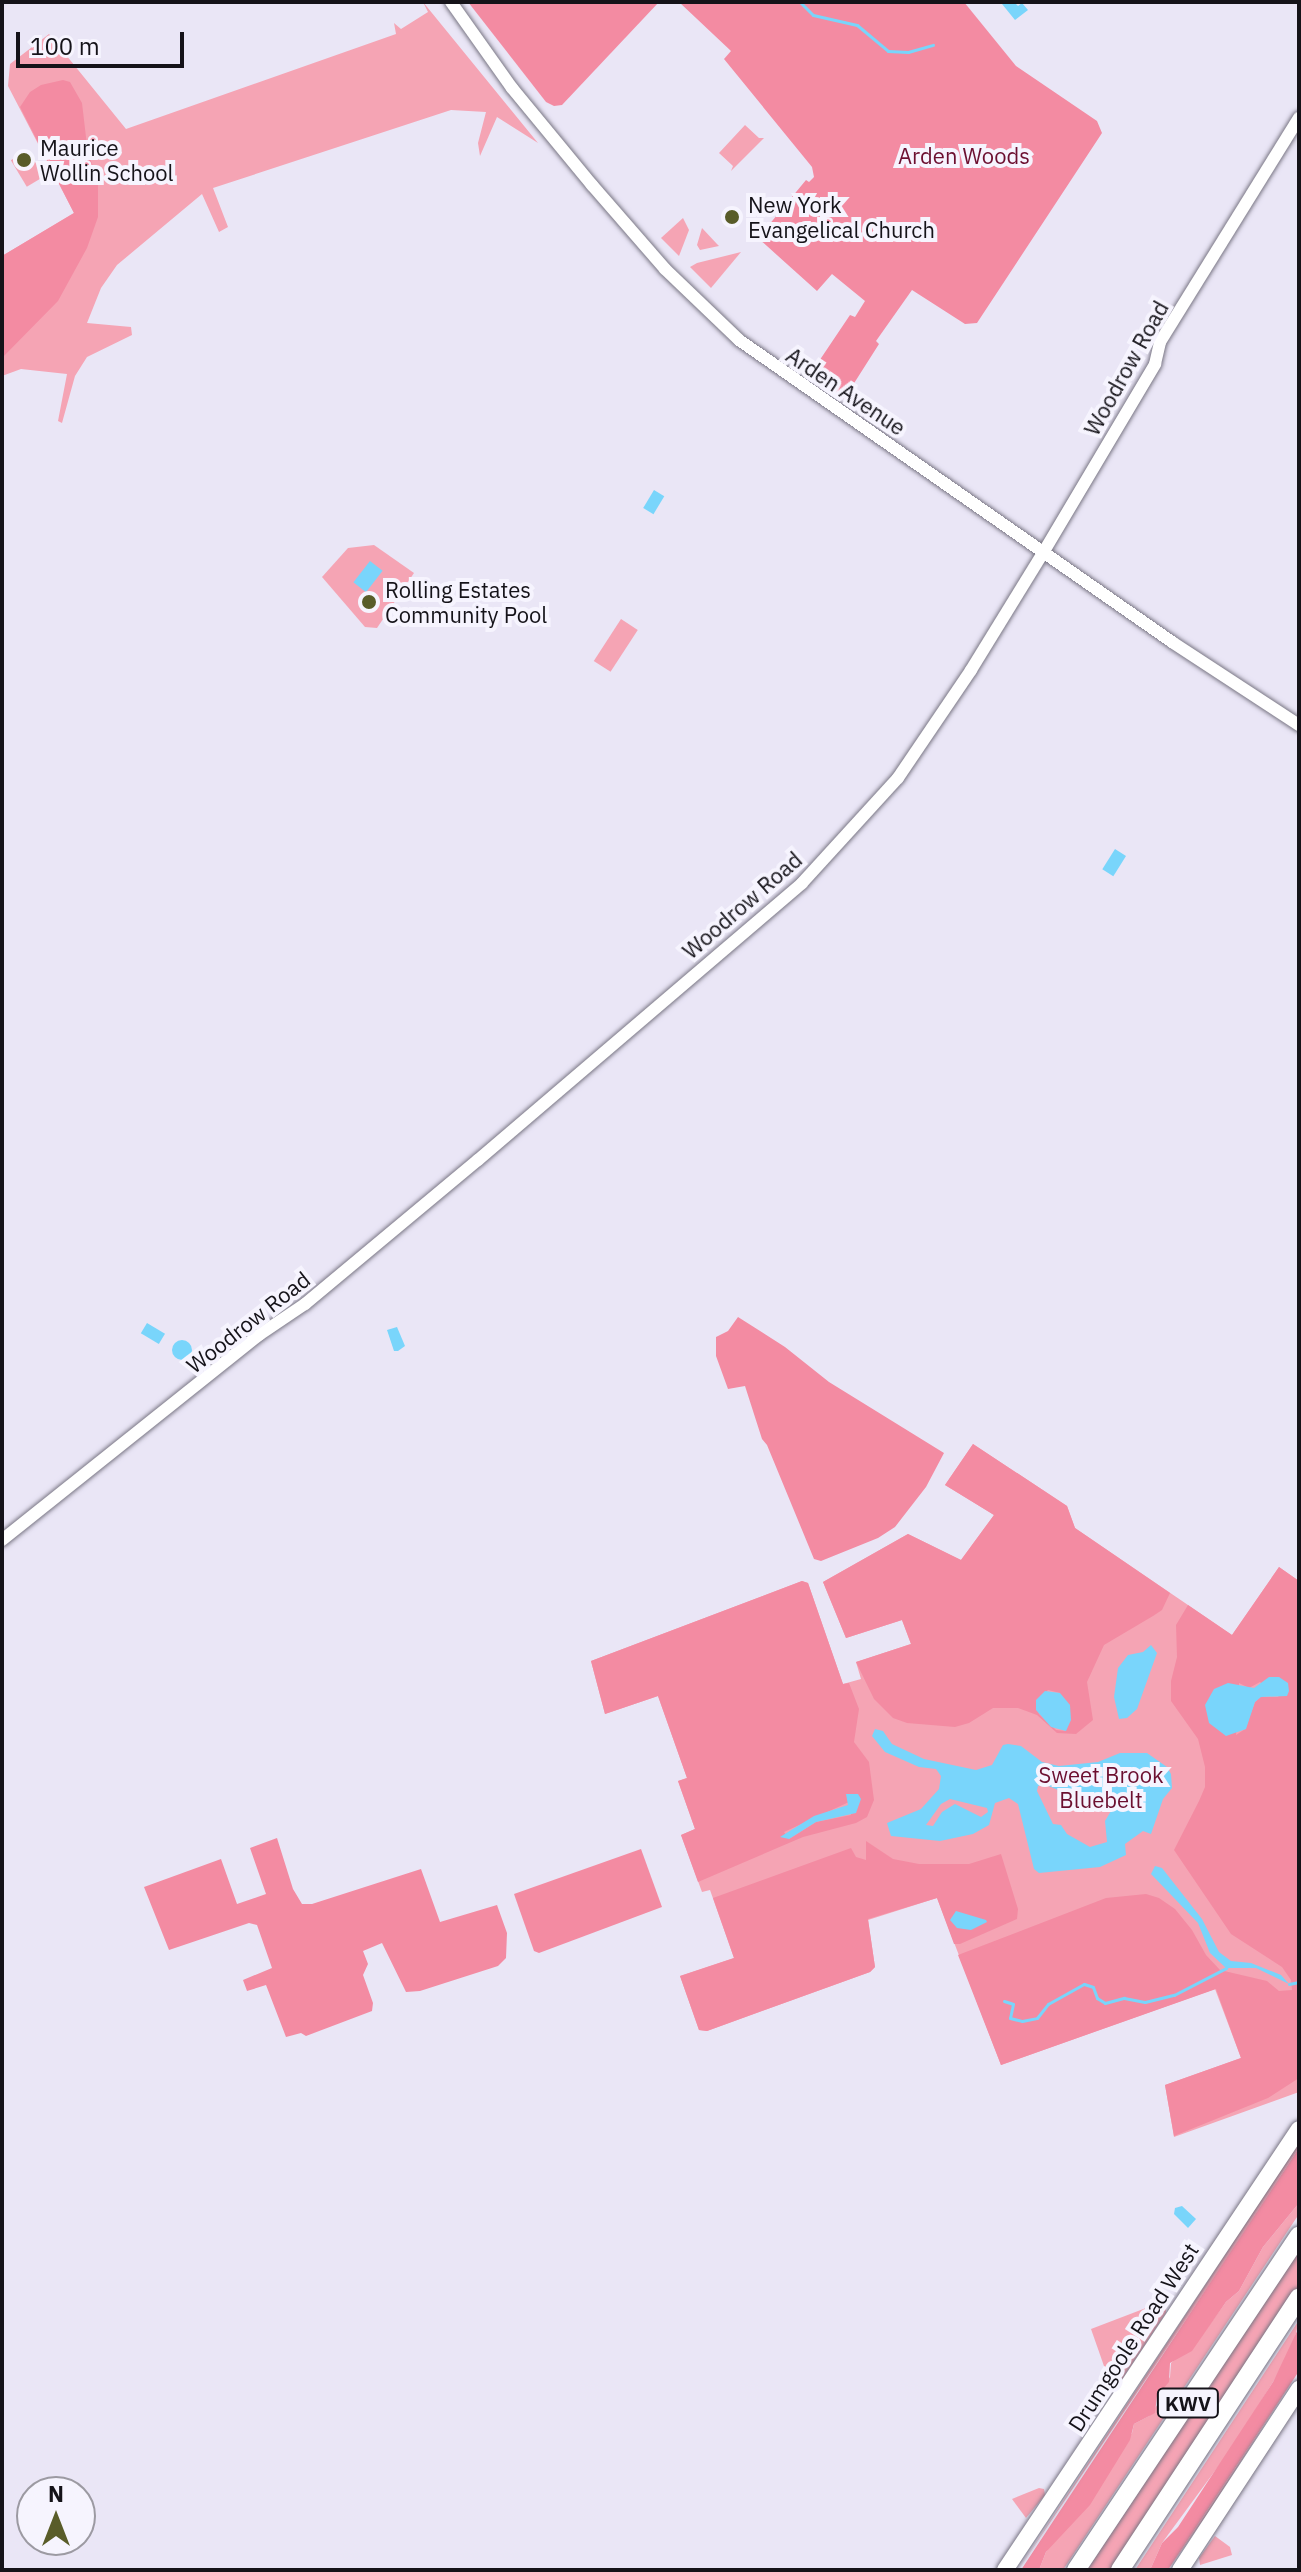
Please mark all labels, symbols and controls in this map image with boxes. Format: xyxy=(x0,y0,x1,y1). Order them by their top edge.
scale bar xyxy=(20,16,188,66)
text: 100 m xyxy=(30,30,100,62)
place label: Maurice Wollin School xyxy=(40,134,174,186)
park label: Arden Woods xyxy=(898,143,1030,169)
marker: Maurice Wollin School xyxy=(15,151,33,169)
place label: New York Evangelical Church xyxy=(748,191,935,242)
marker: New York Evangelical Church xyxy=(723,208,741,226)
street label: Woodrow Road xyxy=(1078,296,1174,440)
street label: Arden Avenue xyxy=(781,341,911,441)
place label: Rolling Estates Community Pool xyxy=(385,576,547,628)
marker: Rolling Estates Community Pool xyxy=(360,593,378,611)
street label: Woodrow Road xyxy=(677,846,807,964)
street label: Woodrow Road xyxy=(181,1266,315,1378)
park label: Sweet Brook Bluebelt xyxy=(1038,1761,1164,1812)
street label: Drumgoole Road West xyxy=(1062,2238,1204,2436)
road number: KWV xyxy=(1156,2387,1220,2419)
north arrow xyxy=(16,2476,96,2556)
text: N xyxy=(48,2479,64,2508)

